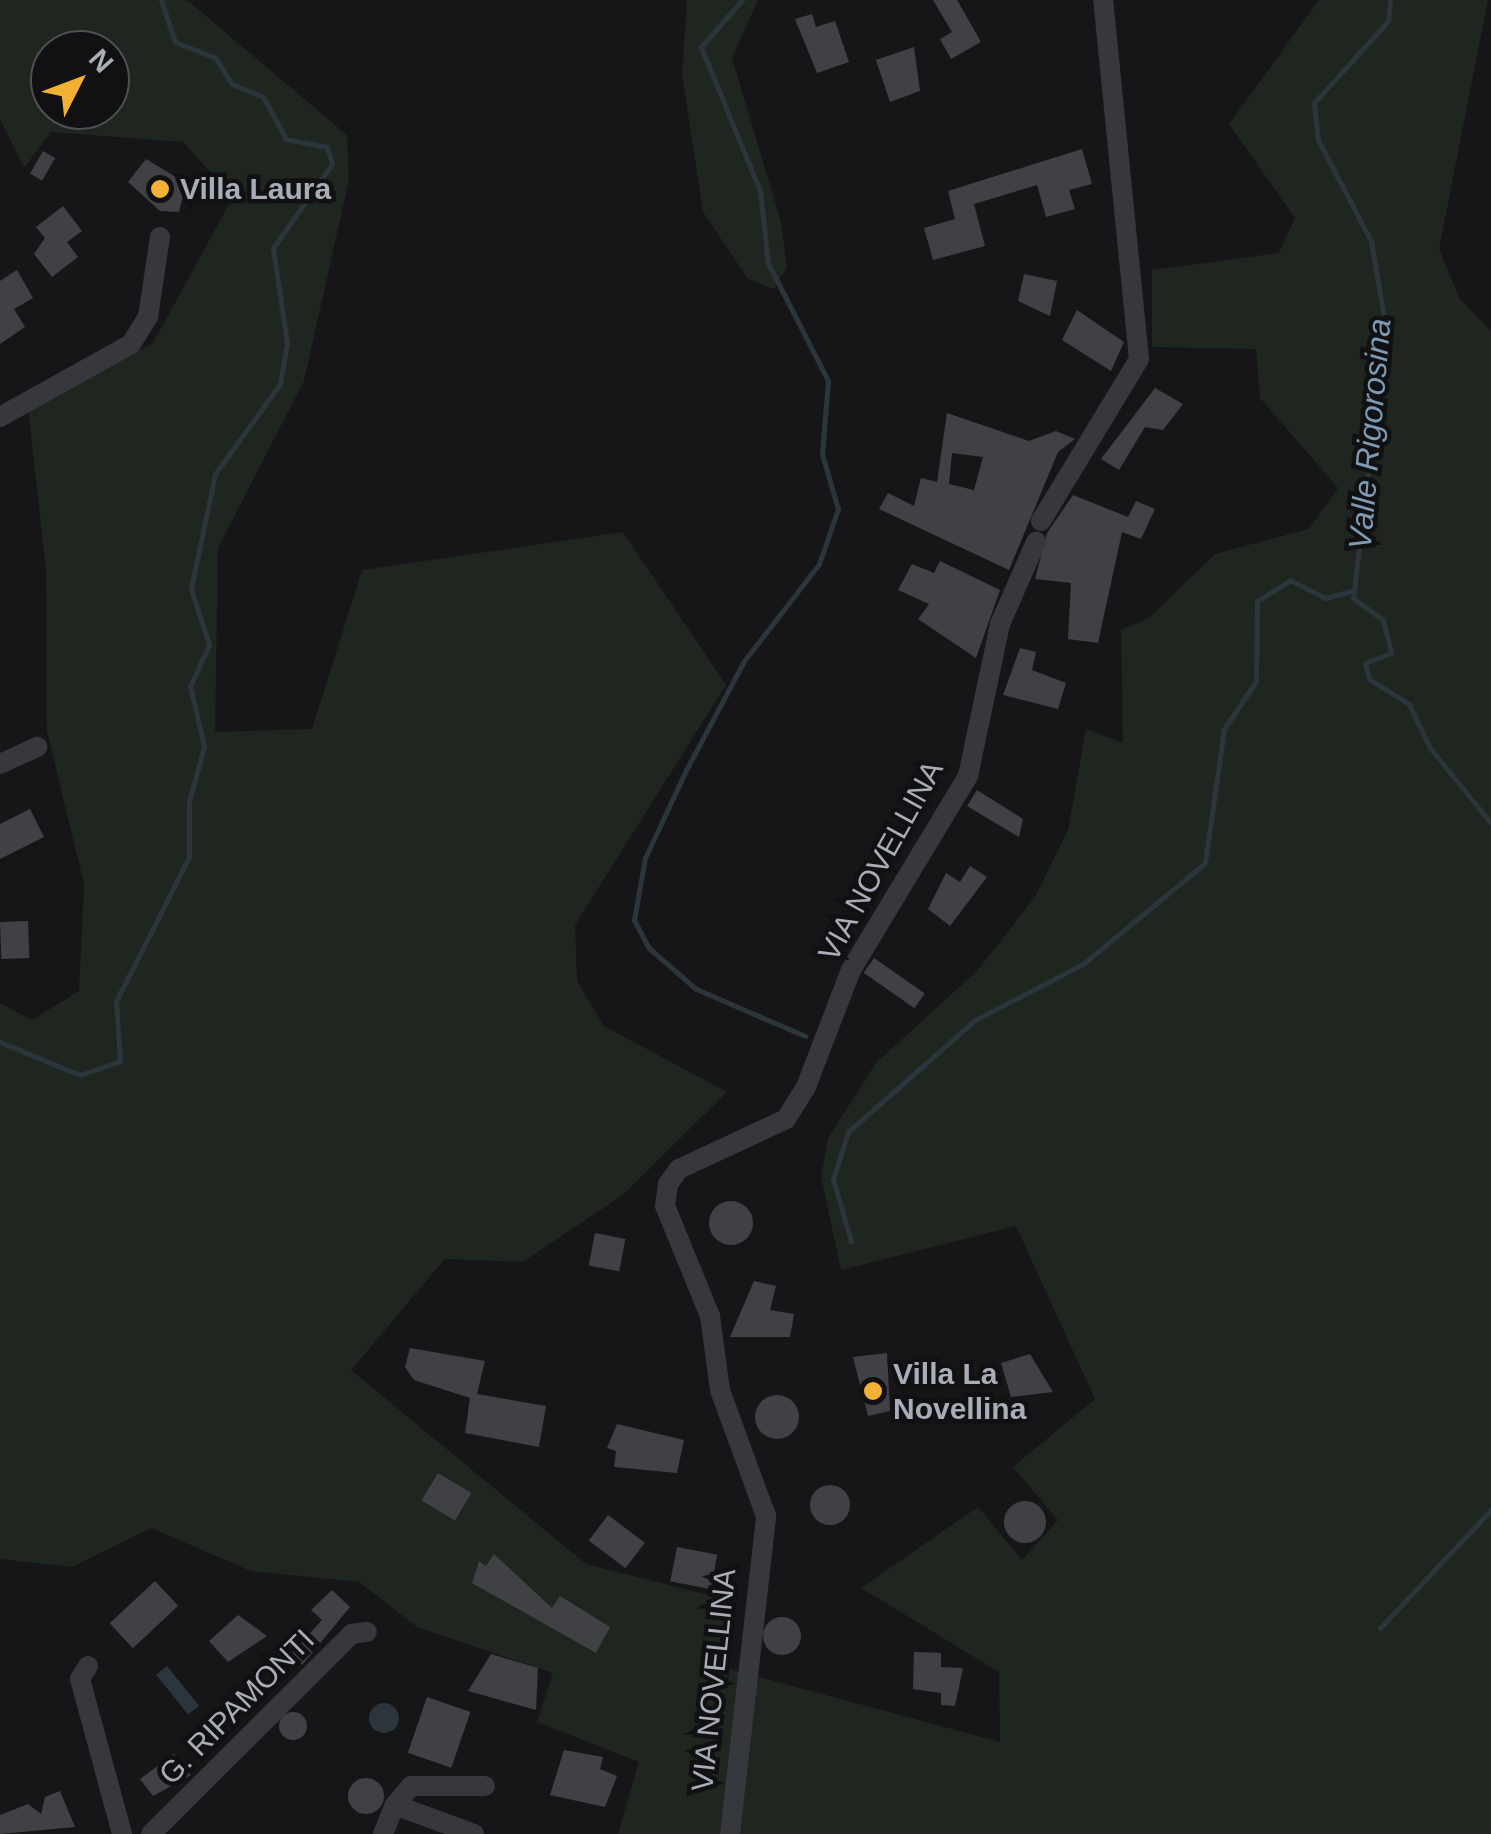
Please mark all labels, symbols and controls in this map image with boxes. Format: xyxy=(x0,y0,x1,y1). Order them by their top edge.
north arrow xyxy=(30,30,130,130)
text: N xyxy=(83,43,119,79)
place label: Villa Laura xyxy=(180,171,331,207)
marker: Villa Laura xyxy=(149,178,171,200)
water label: Valle Rigorosina xyxy=(1341,317,1399,551)
street label: VIA NOVELLINA xyxy=(811,754,951,968)
place label: Villa La Novellina xyxy=(893,1356,1026,1426)
marker: Villa La Novellina xyxy=(862,1380,884,1402)
street label: VIA NOVELLINA xyxy=(684,1566,744,1794)
street label: G. RIPAMONTI xyxy=(152,1622,322,1792)

